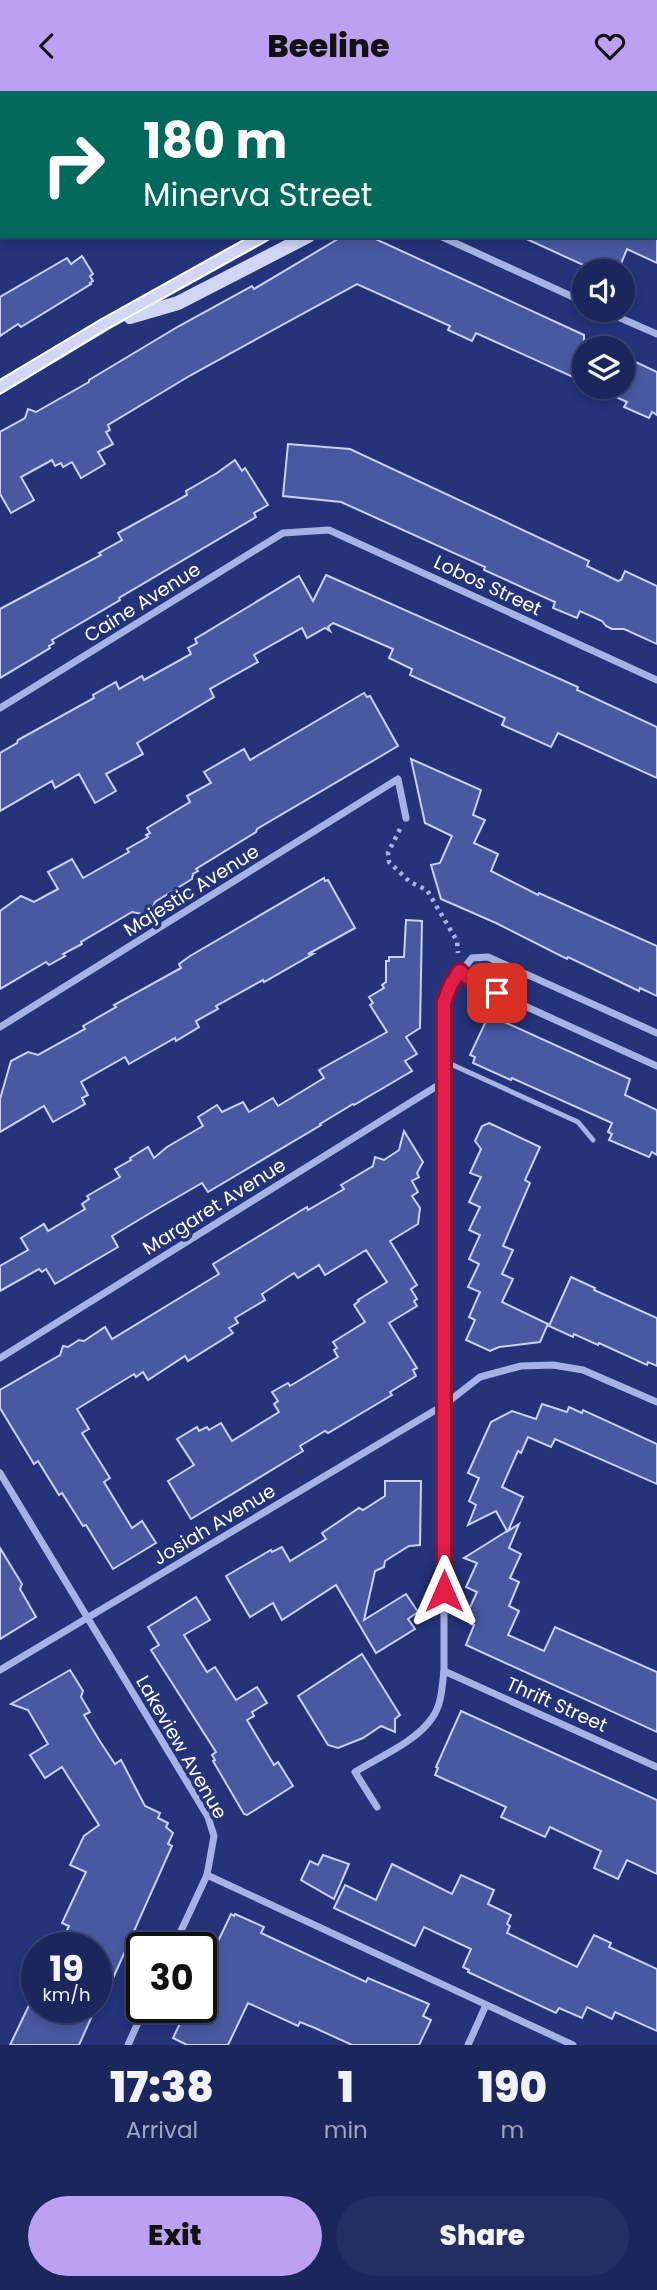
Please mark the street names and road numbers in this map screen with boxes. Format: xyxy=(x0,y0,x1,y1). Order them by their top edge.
street label: Lobos Street xyxy=(430,549,546,622)
street label: Caine Avenue xyxy=(79,556,206,649)
street label: Majestic Avenue xyxy=(118,838,264,943)
street label: Margaret Avenue xyxy=(137,1151,291,1261)
street label: Josiah Avenue xyxy=(148,1477,280,1572)
street label: Lakeview Avenue xyxy=(129,1670,234,1824)
street label: Thrift Street xyxy=(502,1670,612,1739)

